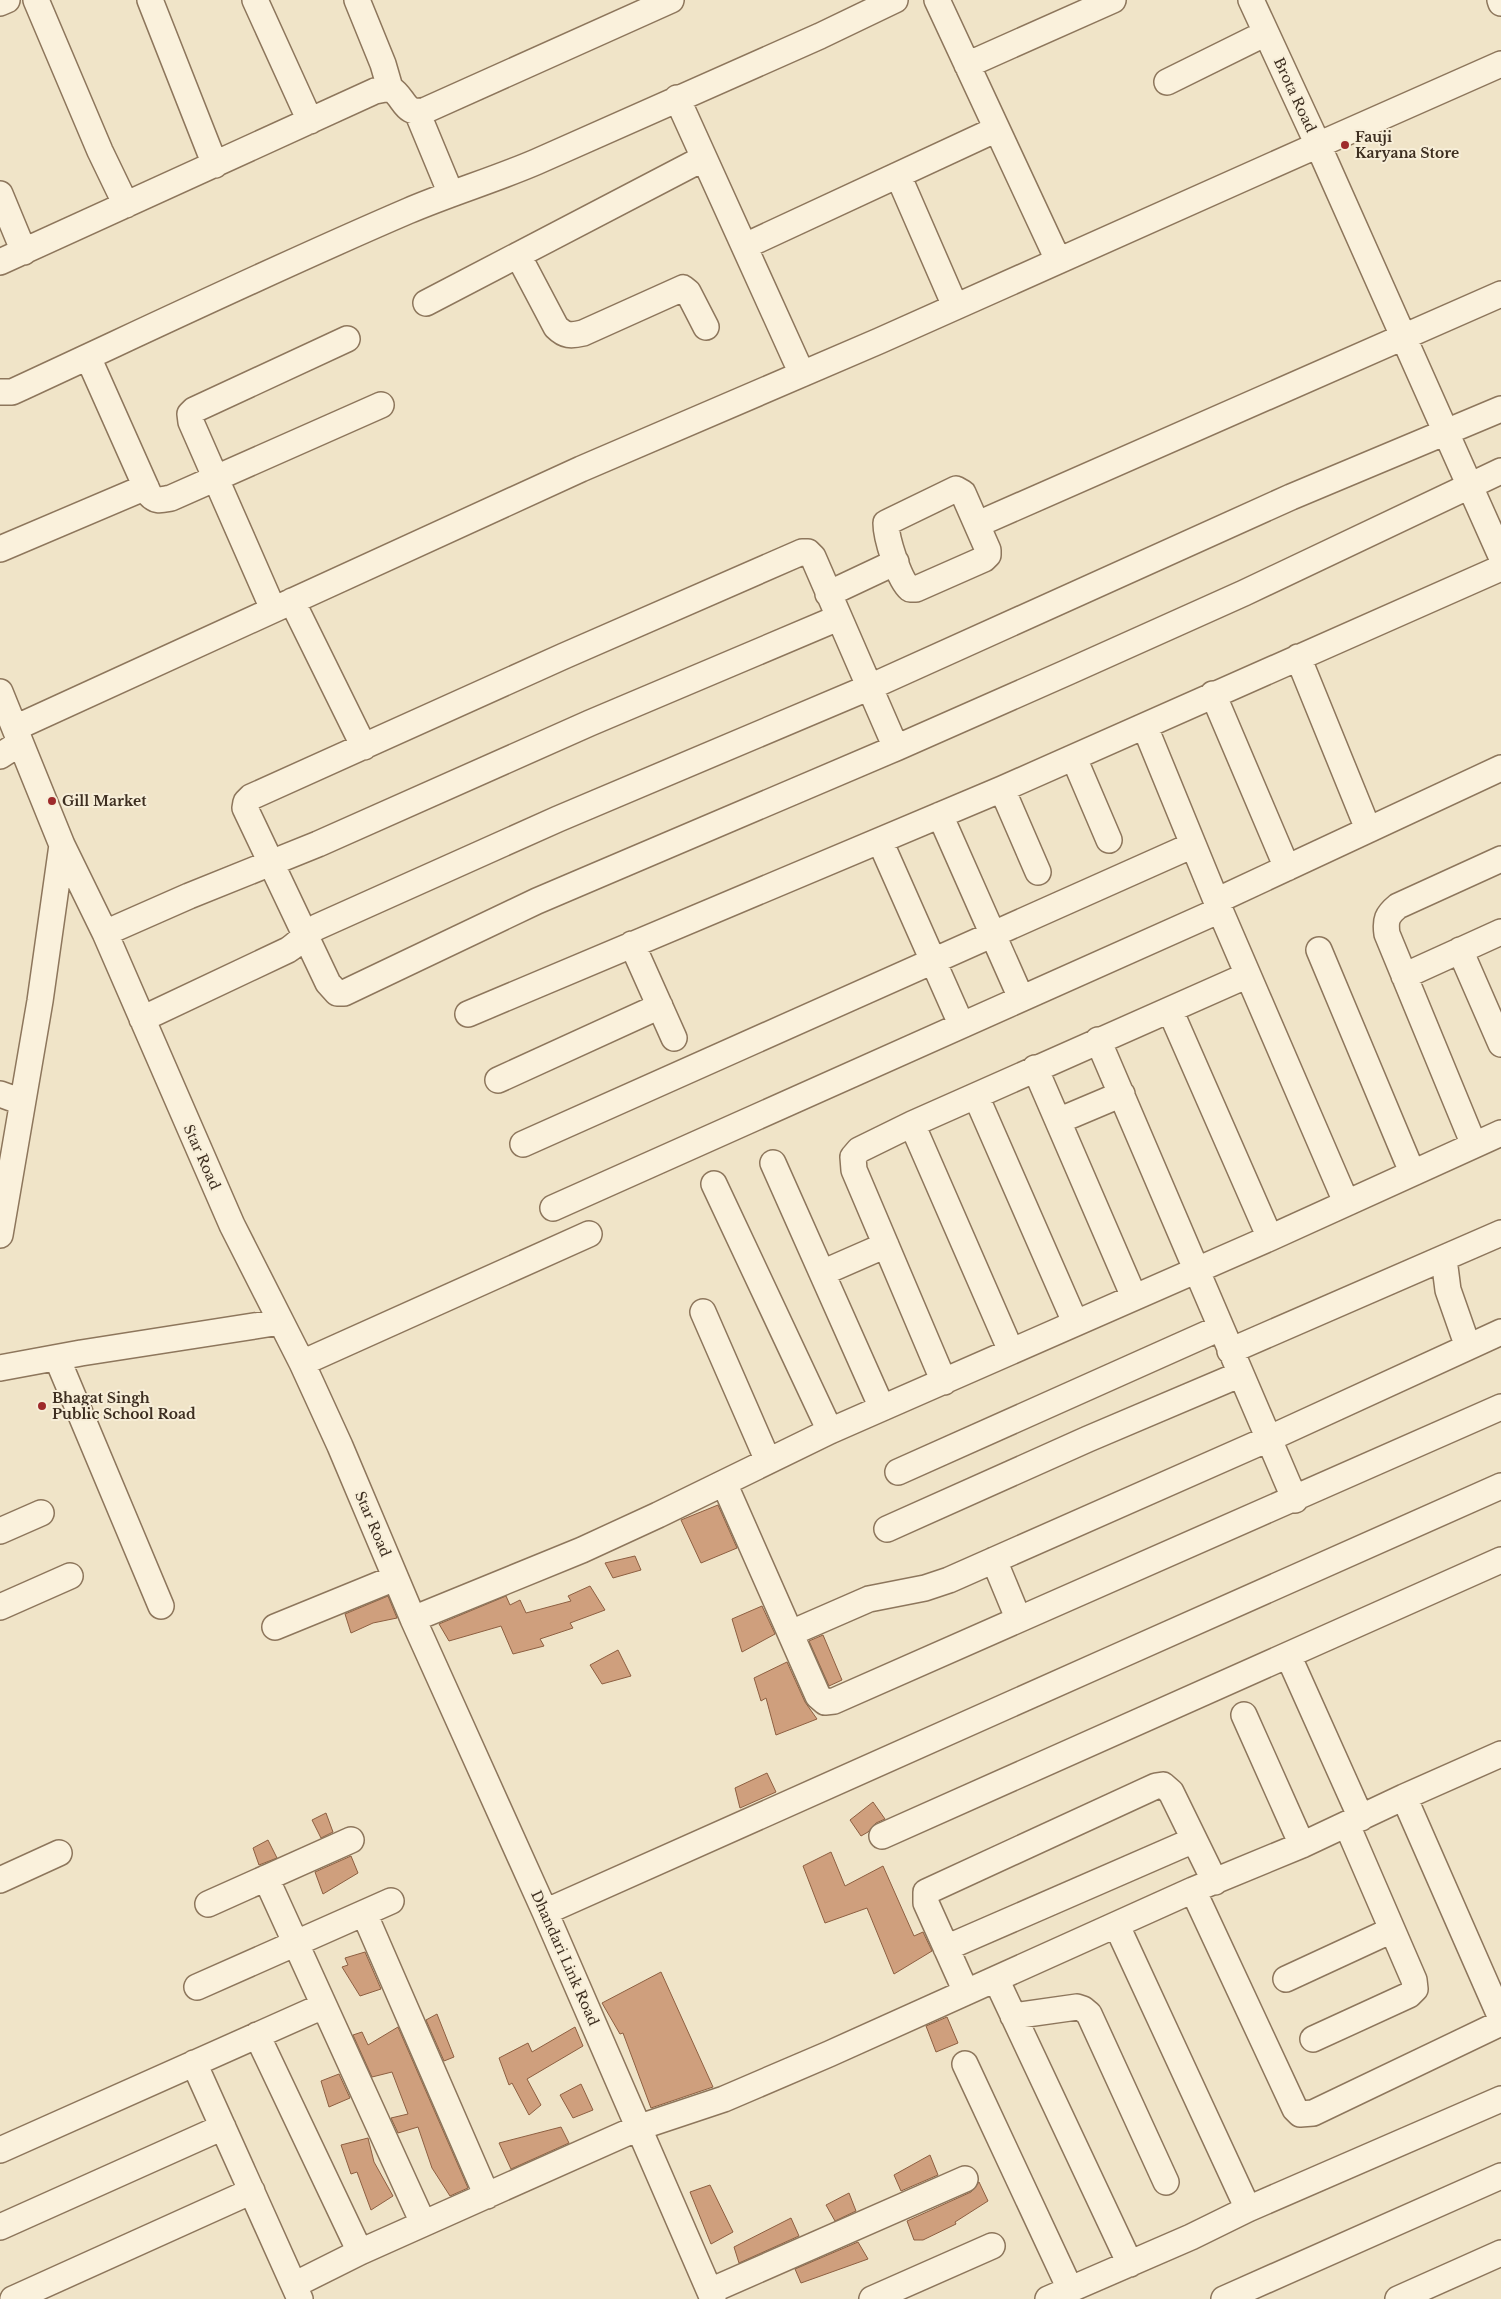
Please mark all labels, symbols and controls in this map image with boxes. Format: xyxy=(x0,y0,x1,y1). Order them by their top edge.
street label: Brota Road xyxy=(1270,55,1320,136)
place label: Fauji Karyana Store xyxy=(1355,128,1459,162)
marker: Fauji Karyana Store xyxy=(1339,139,1351,151)
place label: Gill Market xyxy=(62,792,147,810)
marker: Gill Market xyxy=(46,795,58,807)
street label: Star Road xyxy=(180,1122,225,1193)
place label: Bhagat Singh Public School Road xyxy=(52,1389,196,1423)
marker: Bhagat Singh Public School Road xyxy=(36,1400,48,1412)
street label: Star Road xyxy=(351,1488,395,1560)
street label: Dhandari Link Road xyxy=(527,1888,603,2029)

